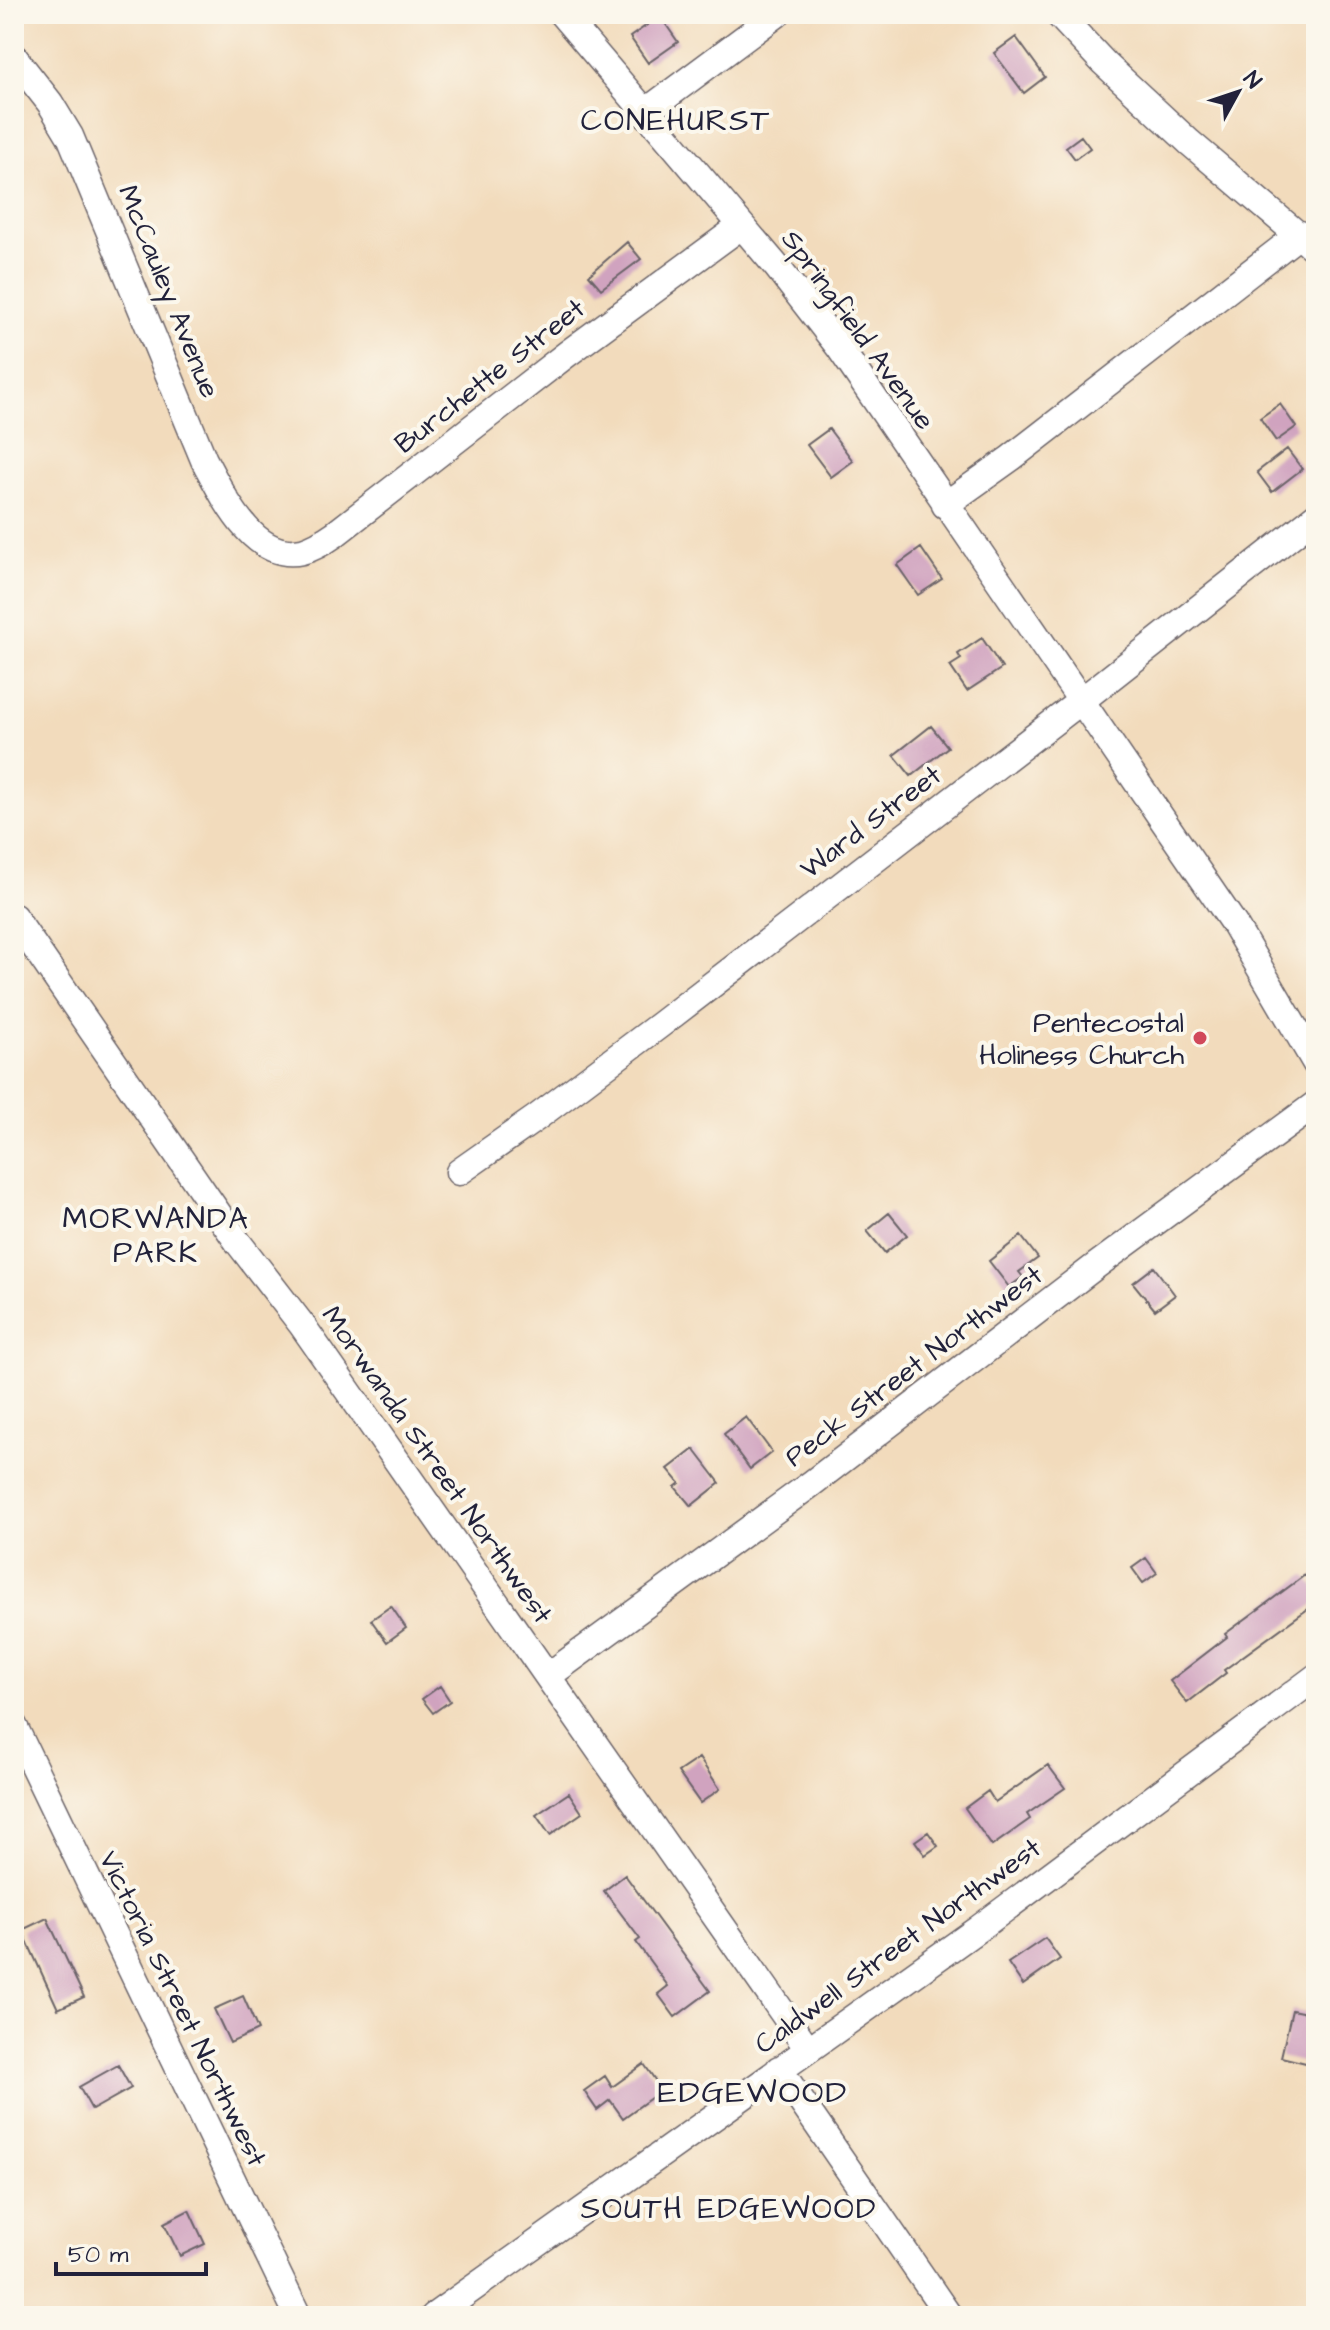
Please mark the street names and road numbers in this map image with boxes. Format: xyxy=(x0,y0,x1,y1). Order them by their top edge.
street label: McCauley Avenue xyxy=(106,179,229,405)
street label: Springfield Avenue xyxy=(771,222,944,438)
street label: Burchette Street xyxy=(387,289,594,463)
street label: Ward Street xyxy=(792,756,950,888)
street label: Peck Street Northwest xyxy=(777,1256,1051,1476)
street label: Morwanda Street Northwest xyxy=(312,1298,562,1632)
street label: Caldwell Street Northwest xyxy=(747,1829,1050,2063)
street label: Victoria Street Northwest xyxy=(89,1844,276,2173)

